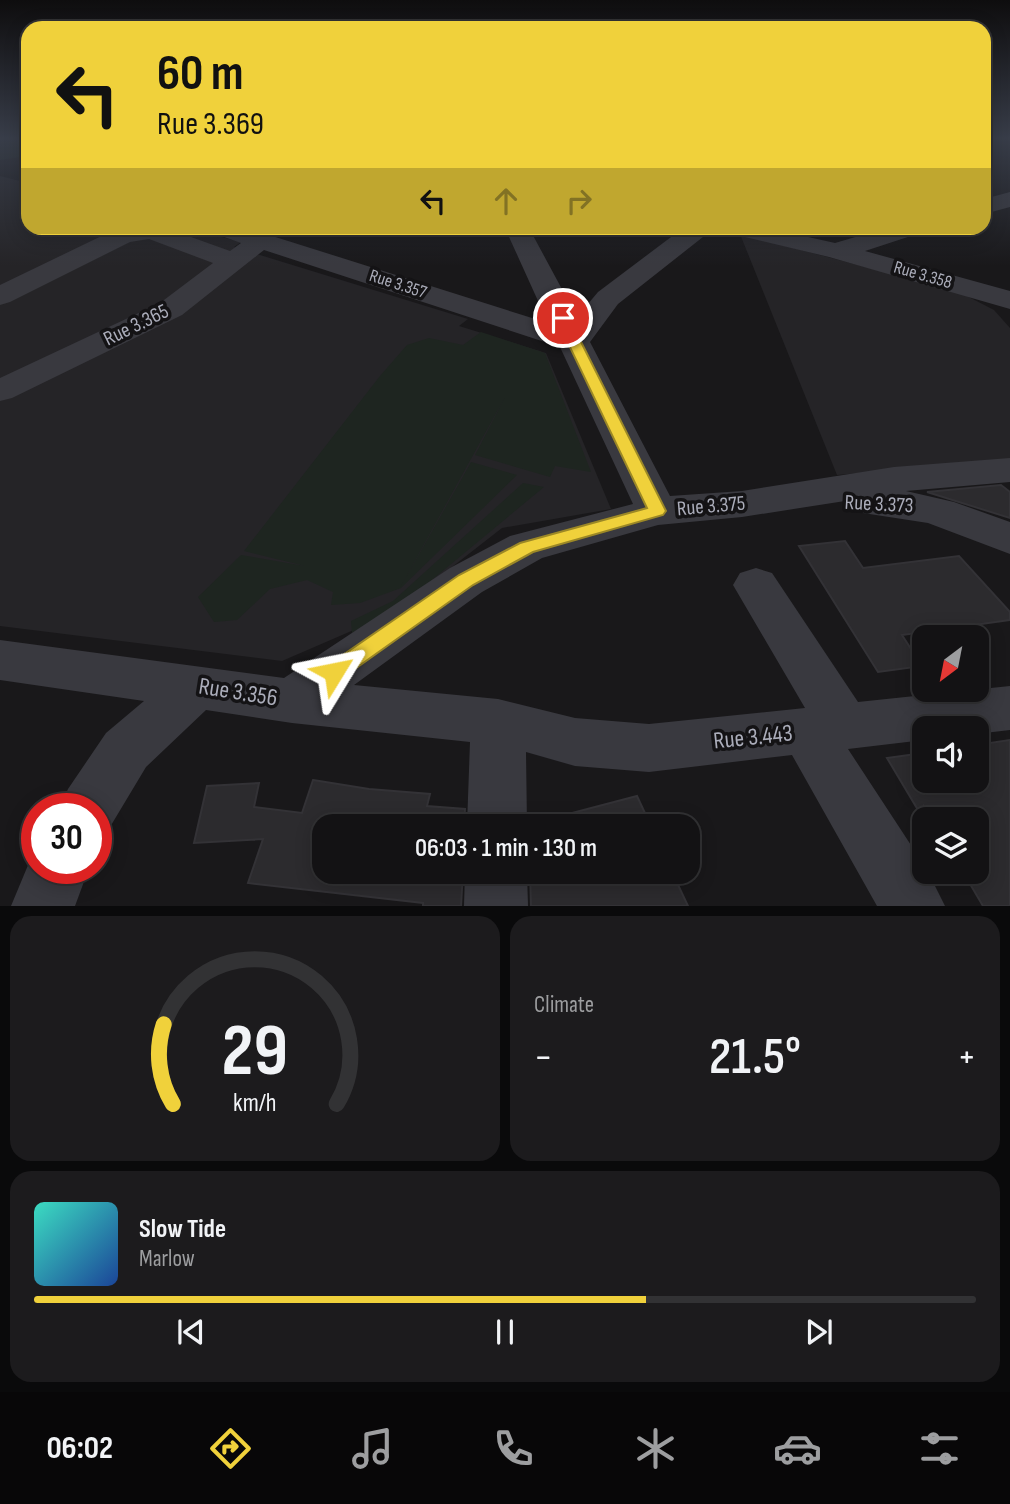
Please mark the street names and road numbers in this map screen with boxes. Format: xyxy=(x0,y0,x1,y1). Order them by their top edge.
street label: Rue 3.358 xyxy=(891,257,955,293)
street label: Rue 3.357 xyxy=(367,265,430,303)
street label: Rue 3.365 xyxy=(99,299,173,351)
street label: Rue 3.373 xyxy=(844,490,914,518)
street label: Rue 3.375 xyxy=(676,491,746,521)
street label: Rue 3.356 xyxy=(197,671,279,713)
street label: Rue 3.443 xyxy=(712,718,794,756)

